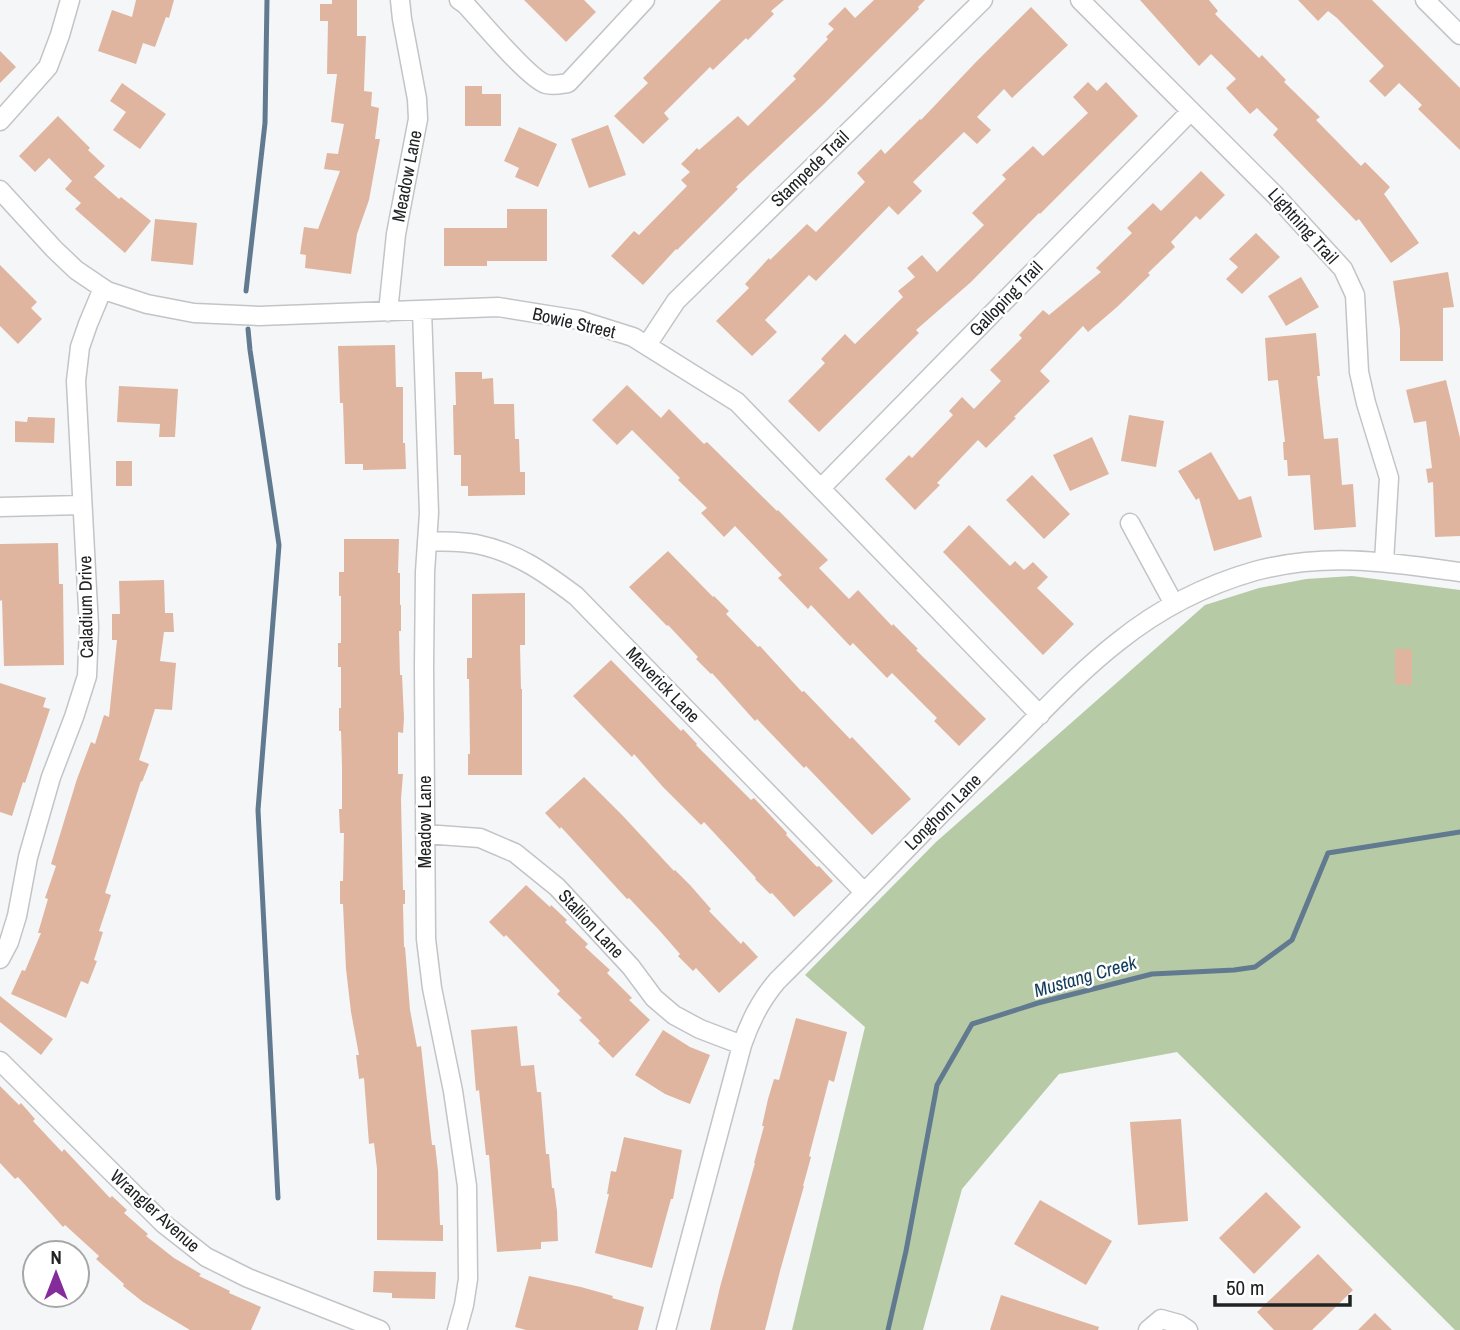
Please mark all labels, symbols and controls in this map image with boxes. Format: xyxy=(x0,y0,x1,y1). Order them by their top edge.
street label: Stampede Trail xyxy=(765,125,854,212)
street label: Meadow Lane xyxy=(385,128,428,224)
street label: Lightning Trail xyxy=(1262,182,1344,269)
street label: Galloping Trail xyxy=(963,255,1048,342)
street label: Bowie Street xyxy=(530,301,618,344)
street label: Caladium Drive xyxy=(72,556,99,658)
street label: Maverick Lane xyxy=(621,641,706,728)
street label: Longhorn Lane xyxy=(899,768,987,856)
street label: Meadow Lane xyxy=(412,776,437,868)
street label: Stallion Lane xyxy=(553,884,630,964)
water label: Mustang Creek xyxy=(1031,949,1141,1003)
street label: Wrangler Avenue xyxy=(105,1164,206,1258)
north arrow xyxy=(21,1239,91,1309)
text: N xyxy=(50,1244,62,1270)
scale bar xyxy=(1215,1264,1350,1308)
text: 50 m xyxy=(1226,1273,1264,1302)

